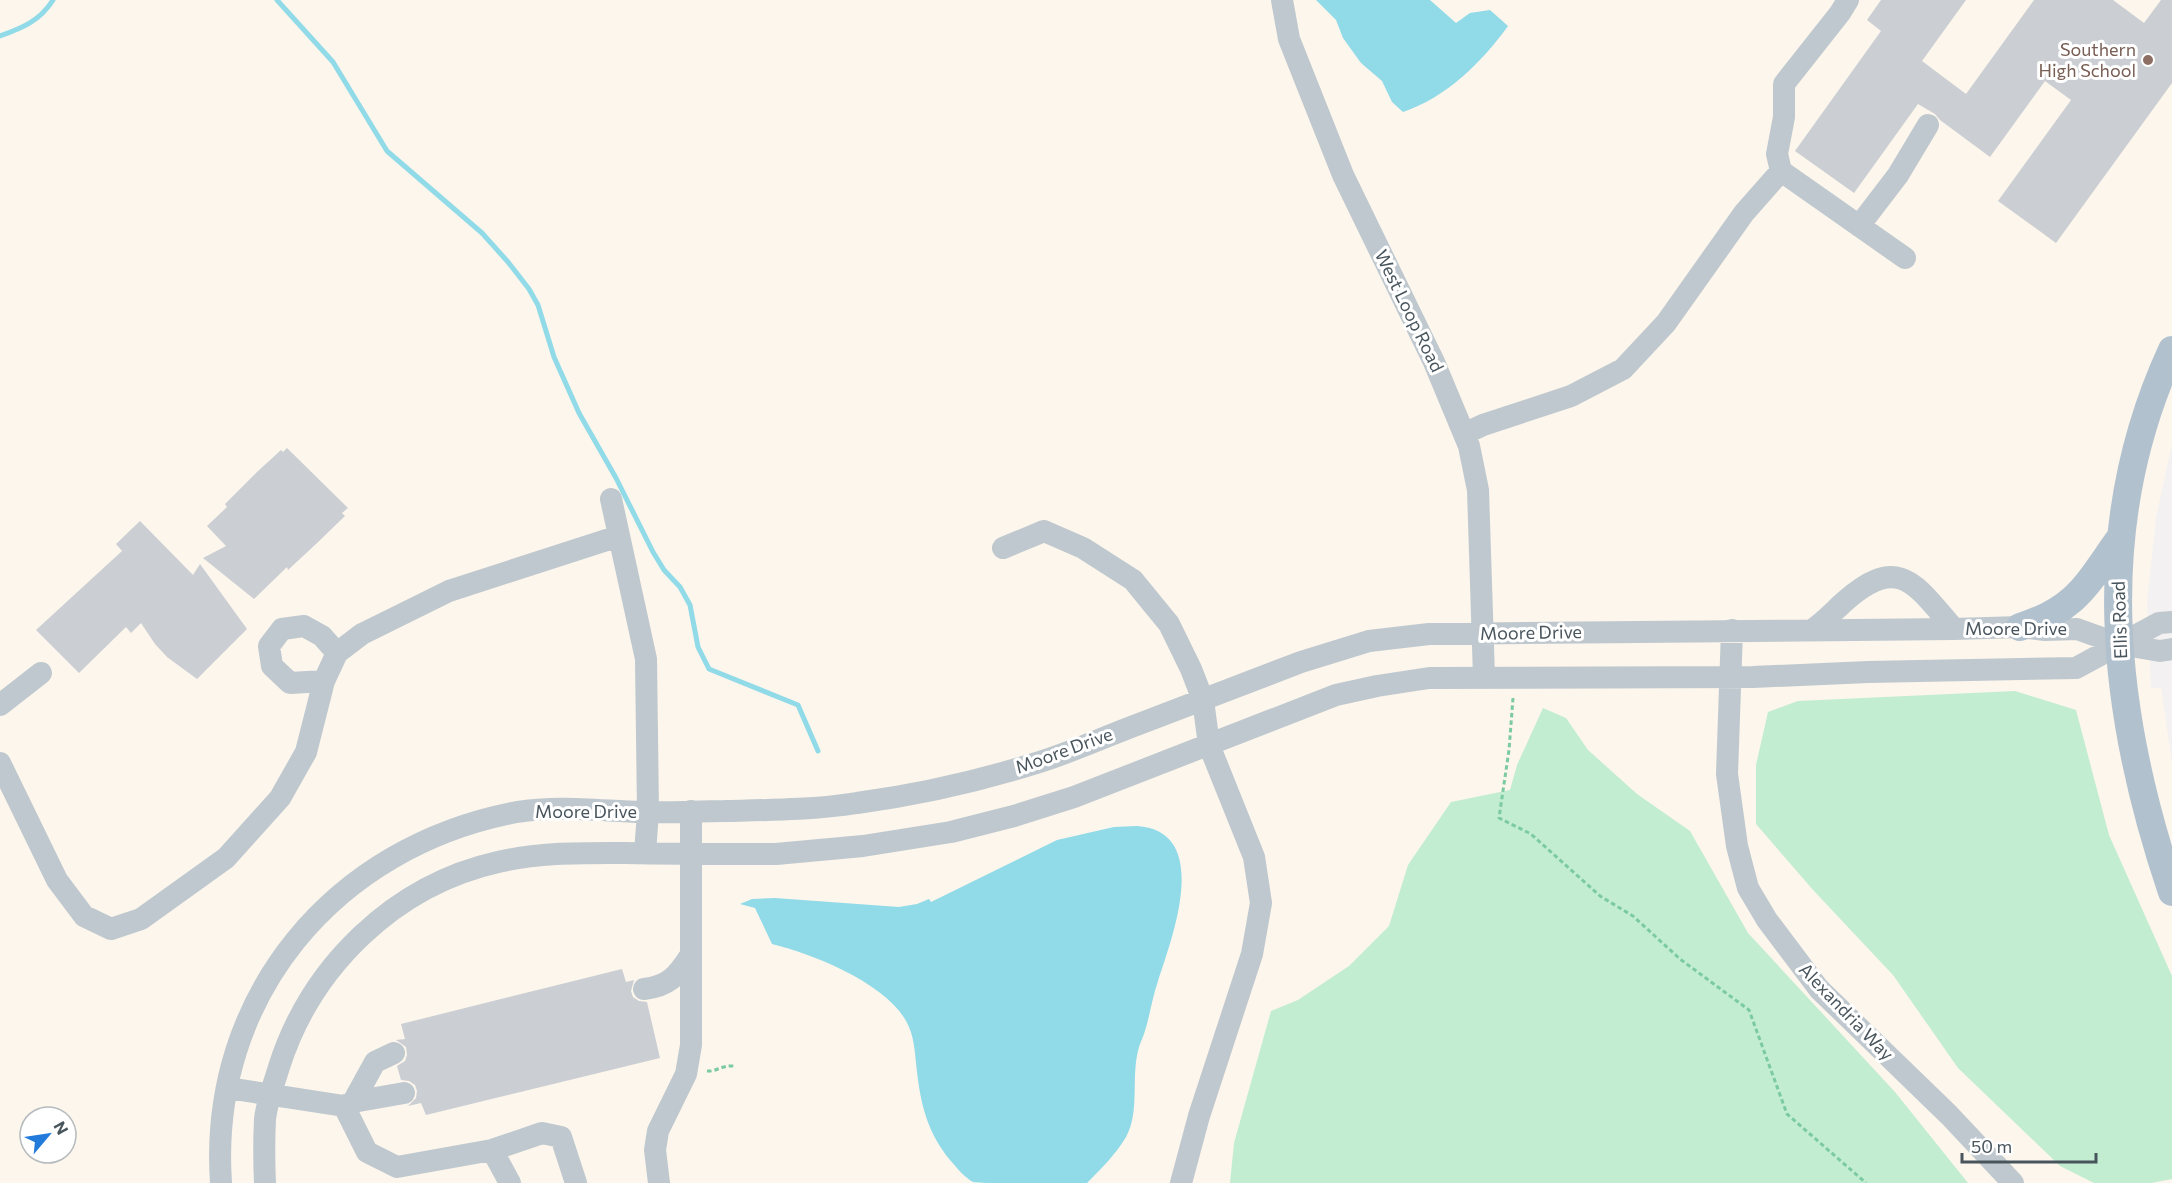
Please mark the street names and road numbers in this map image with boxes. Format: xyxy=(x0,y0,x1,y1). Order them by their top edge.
street label: West Loop Road xyxy=(1371,246,1449,375)
street label: Ellis Road xyxy=(2107,581,2131,659)
street label: Moore Drive xyxy=(1965,617,2067,639)
street label: Moore Drive xyxy=(1480,620,1582,644)
street label: Moore Drive xyxy=(1012,722,1115,778)
street label: Moore Drive xyxy=(535,800,637,822)
street label: Alexandria Way xyxy=(1795,958,1899,1065)

